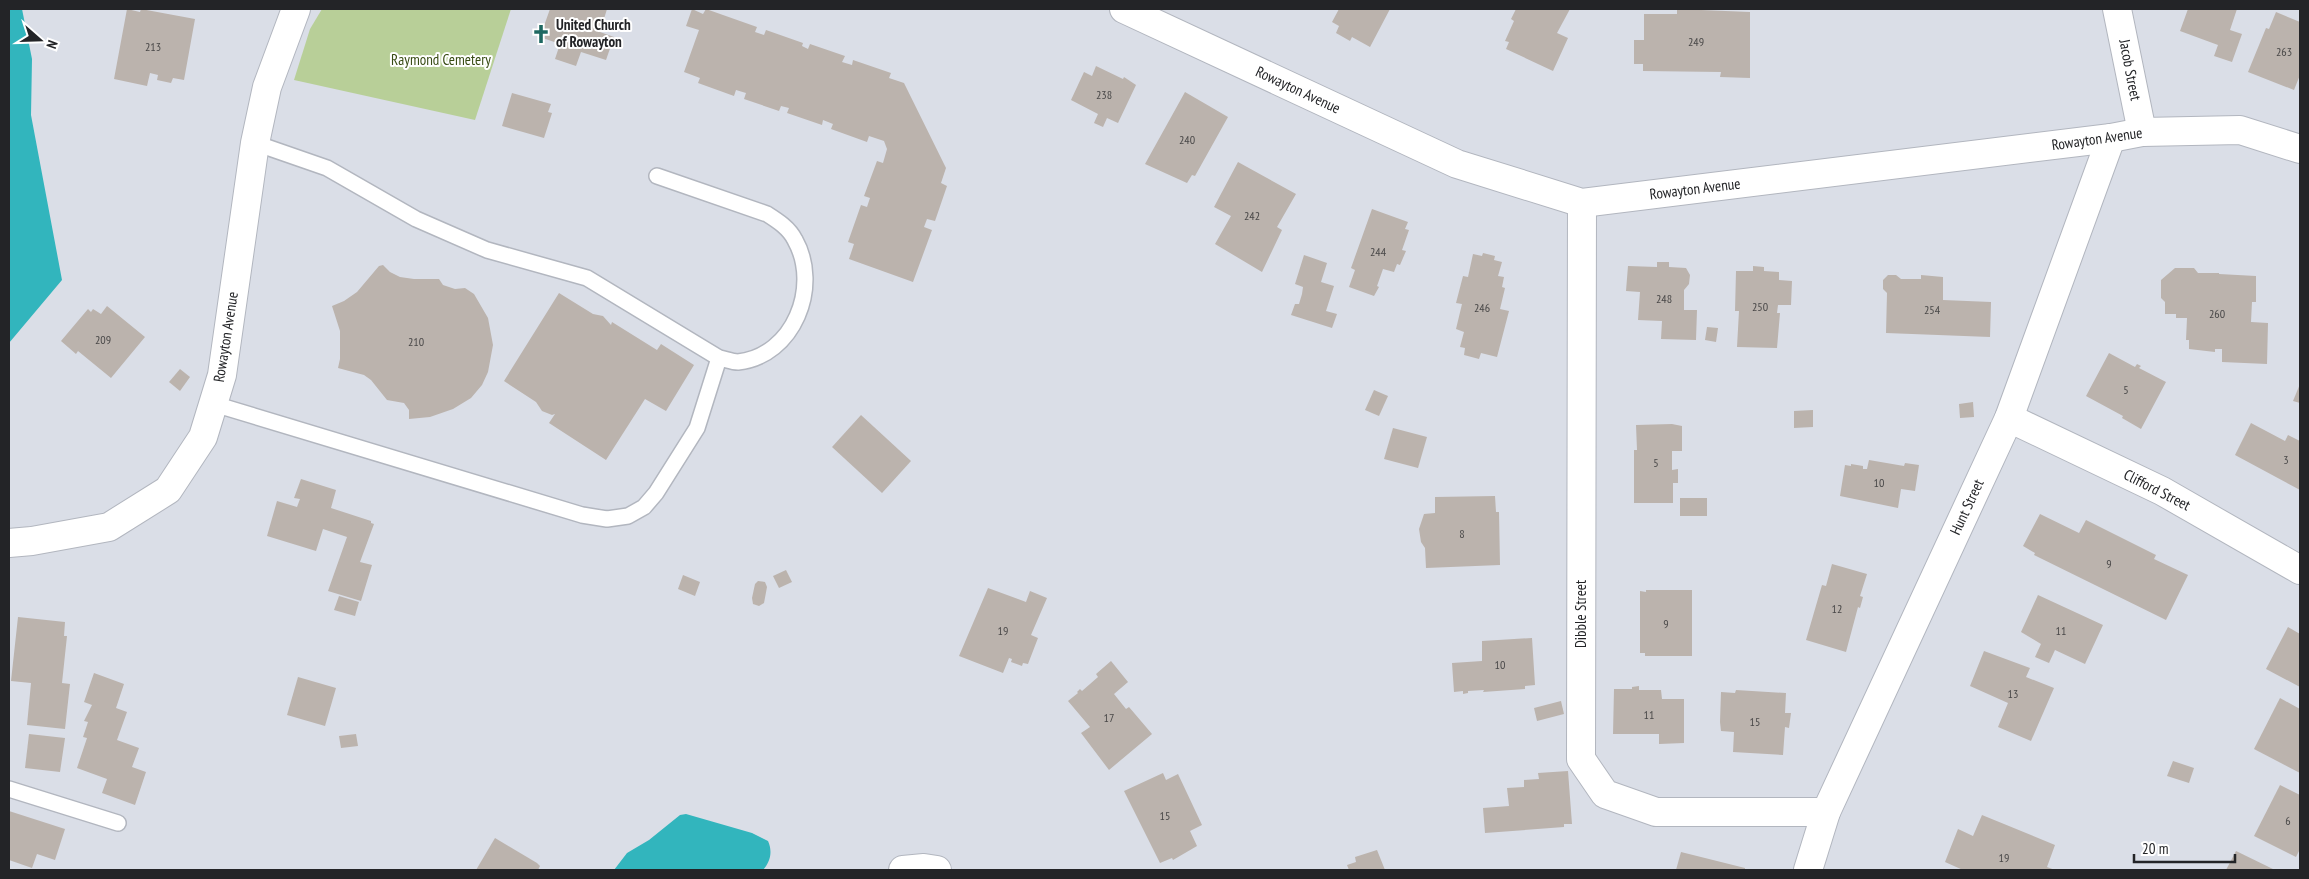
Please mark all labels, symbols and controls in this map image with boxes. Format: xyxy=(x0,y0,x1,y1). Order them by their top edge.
north arrow xyxy=(15,15,65,65)
place label: United Church of Rowayton xyxy=(556,15,631,51)
church icon: United Church of Rowayton xyxy=(530,23,552,45)
house number: 249 xyxy=(1688,34,1704,49)
street label: Jacob Street xyxy=(2115,37,2146,102)
text: N xyxy=(42,38,62,51)
house number: 213 xyxy=(145,39,161,54)
house number: 263 xyxy=(2276,44,2292,59)
park label: Raymond Cemetery xyxy=(391,50,491,69)
street label: Rowayton Avenue xyxy=(1253,62,1344,117)
house number: 238 xyxy=(1096,87,1112,102)
street label: Rowayton Avenue xyxy=(2050,123,2143,154)
house number: 240 xyxy=(1179,132,1195,147)
street label: Rowayton Avenue xyxy=(1649,174,1741,203)
house number: 242 xyxy=(1244,208,1260,223)
house number: 244 xyxy=(1370,244,1387,259)
street label: Rowayton Avenue xyxy=(209,290,242,383)
house number: 248 xyxy=(1656,291,1672,306)
house number: 250 xyxy=(1752,299,1768,314)
house number: 246 xyxy=(1474,300,1490,315)
house number: 254 xyxy=(1924,302,1941,317)
house number: 260 xyxy=(2209,306,2225,321)
house number: 209 xyxy=(95,332,111,347)
house number: 210 xyxy=(408,334,424,349)
house number: 5 xyxy=(2123,382,2129,397)
house number: 3 xyxy=(2283,452,2289,467)
house number: 5 xyxy=(1653,455,1659,470)
street label: Clifford Street xyxy=(2121,465,2194,514)
house number: 10 xyxy=(1874,475,1884,490)
street label: Hunt Street xyxy=(1945,476,1988,538)
house number: 8 xyxy=(1459,526,1465,541)
house number: 9 xyxy=(2106,556,2112,571)
street label: Dibble Street xyxy=(1571,580,1590,648)
house number: 12 xyxy=(1832,601,1842,616)
house number: 9 xyxy=(1663,616,1669,631)
house number: 19 xyxy=(998,623,1008,638)
house number: 11 xyxy=(2056,623,2066,638)
house number: 10 xyxy=(1495,657,1505,672)
house number: 13 xyxy=(2008,686,2018,701)
house number: 11 xyxy=(1644,707,1654,722)
house number: 17 xyxy=(1104,710,1114,725)
house number: 15 xyxy=(1750,714,1760,729)
house number: 15 xyxy=(1160,808,1170,823)
house number: 6 xyxy=(2285,813,2291,828)
scale bar xyxy=(2134,832,2235,864)
text: 20 m xyxy=(2142,839,2168,858)
house number: 19 xyxy=(1999,850,2009,865)

